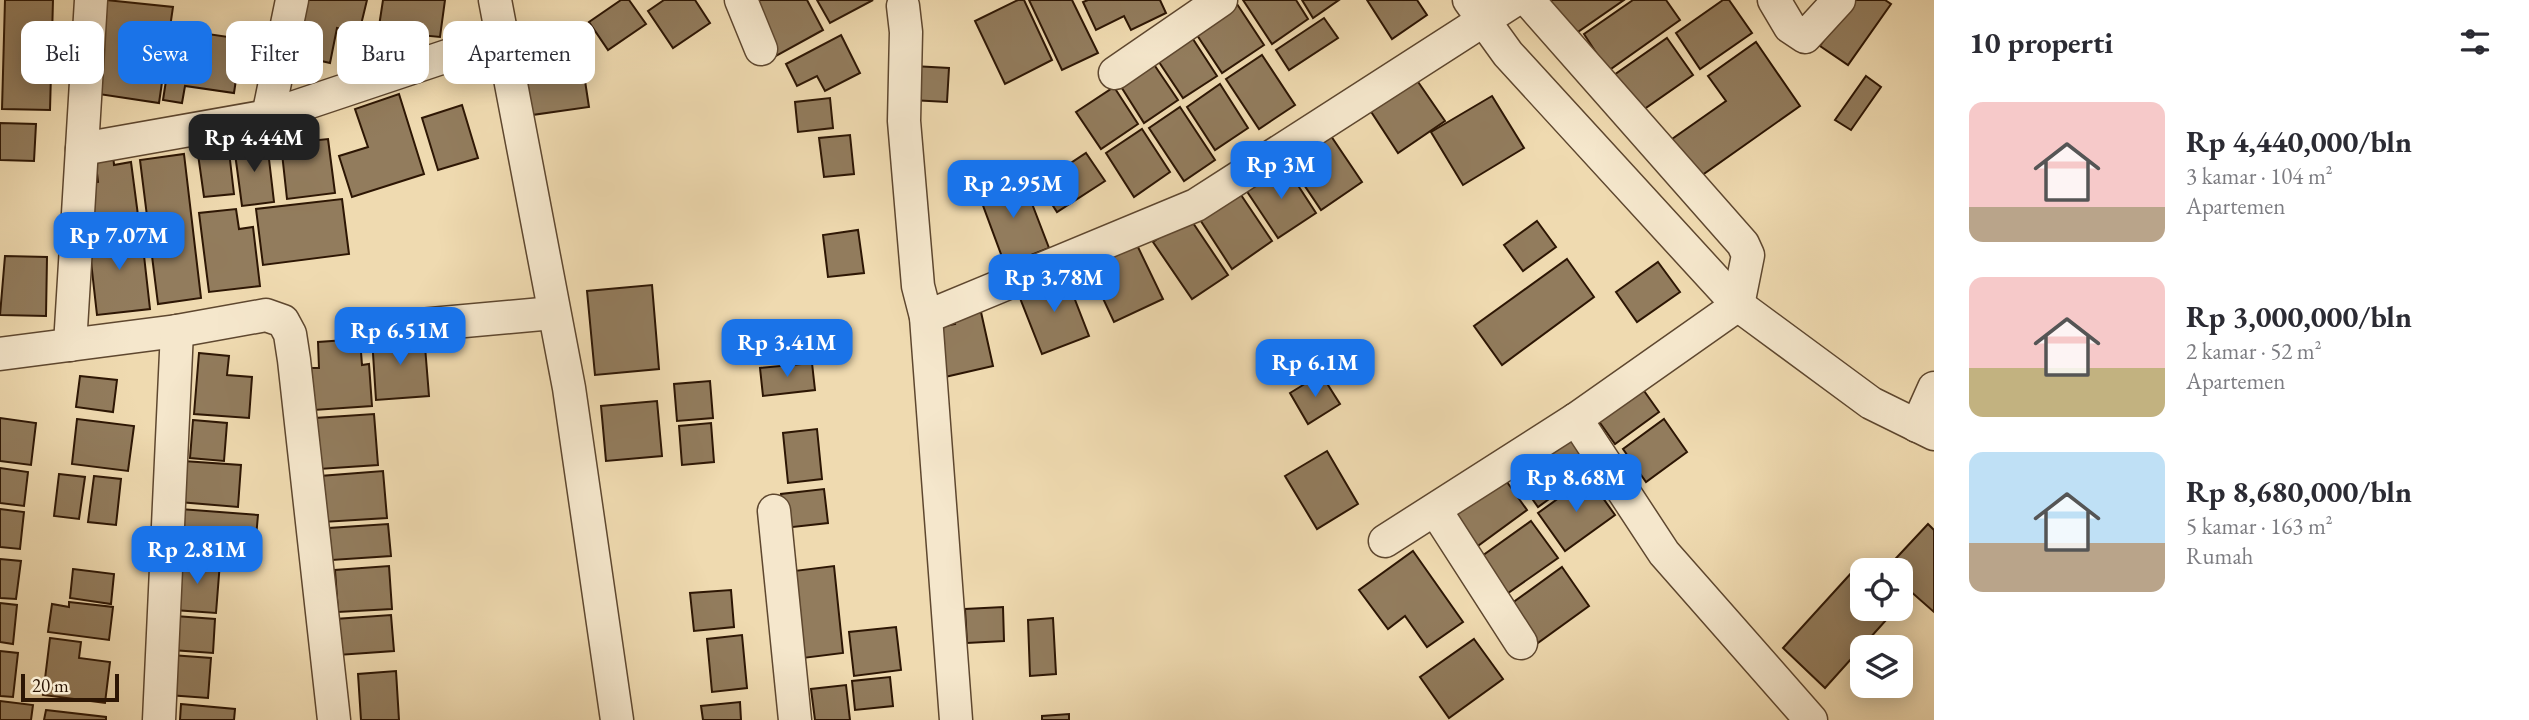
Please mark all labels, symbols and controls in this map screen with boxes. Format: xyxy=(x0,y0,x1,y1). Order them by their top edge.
chip: Beli xyxy=(21,21,104,84)
chip: Sewa xyxy=(118,21,212,84)
chip: Filter xyxy=(226,21,323,84)
chip: Baru xyxy=(337,21,429,84)
chip: Apartemen xyxy=(443,21,595,84)
text: 10 properti xyxy=(1969,23,2113,62)
icon: filters xyxy=(2456,23,2494,61)
pin: Rp 4.44M xyxy=(182,114,326,174)
text: Rp 4.44M xyxy=(205,122,303,152)
text: Rp 4,440,000/bln xyxy=(2186,122,2412,161)
icon: home xyxy=(2025,130,2109,214)
pin: Rp 3M xyxy=(1232,142,1330,201)
text: Rp 3M xyxy=(1247,149,1315,179)
pin: Rp 2.95M xyxy=(941,160,1085,220)
text: 3 kamar · 104 m² xyxy=(2186,161,2333,191)
text: Rp 2.95M xyxy=(964,168,1062,198)
text: Apartemen xyxy=(2186,191,2285,221)
pin: Rp 7.07M xyxy=(47,212,191,272)
text: Rp 7.07M xyxy=(70,220,168,250)
pin: Rp 3.78M xyxy=(982,254,1126,314)
text: Rp 3.78M xyxy=(1005,262,1103,292)
text: Rp 3,000,000/bln xyxy=(2186,297,2412,336)
icon: home xyxy=(2025,305,2109,389)
pin: Rp 6.51M xyxy=(328,308,472,367)
text: Rp 6.51M xyxy=(351,315,449,345)
pin: Rp 3.41M xyxy=(715,320,859,379)
text: Rp 3.41M xyxy=(738,327,836,357)
text: 2 kamar · 52 m² xyxy=(2186,336,2322,366)
pin: Rp 6.1M xyxy=(1250,340,1380,399)
text: Rp 6.1M xyxy=(1272,347,1358,377)
text: Apartemen xyxy=(2186,366,2285,396)
pin: Rp 8.68M xyxy=(1504,454,1648,514)
text: Rp 8.68M xyxy=(1527,462,1625,492)
text: Rp 8,680,000/bln xyxy=(2186,472,2412,511)
icon: home xyxy=(2025,480,2109,564)
text: 5 kamar · 163 m² xyxy=(2186,511,2333,541)
pin: Rp 2.81M xyxy=(125,526,269,586)
text: Rp 2.81M xyxy=(148,534,246,564)
text: Rumah xyxy=(2186,541,2253,571)
map controls xyxy=(1850,558,1913,698)
button: locate xyxy=(1850,558,1913,621)
button: layers xyxy=(1850,635,1913,698)
scale bar xyxy=(21,671,119,703)
text: 20 m xyxy=(32,673,69,698)

